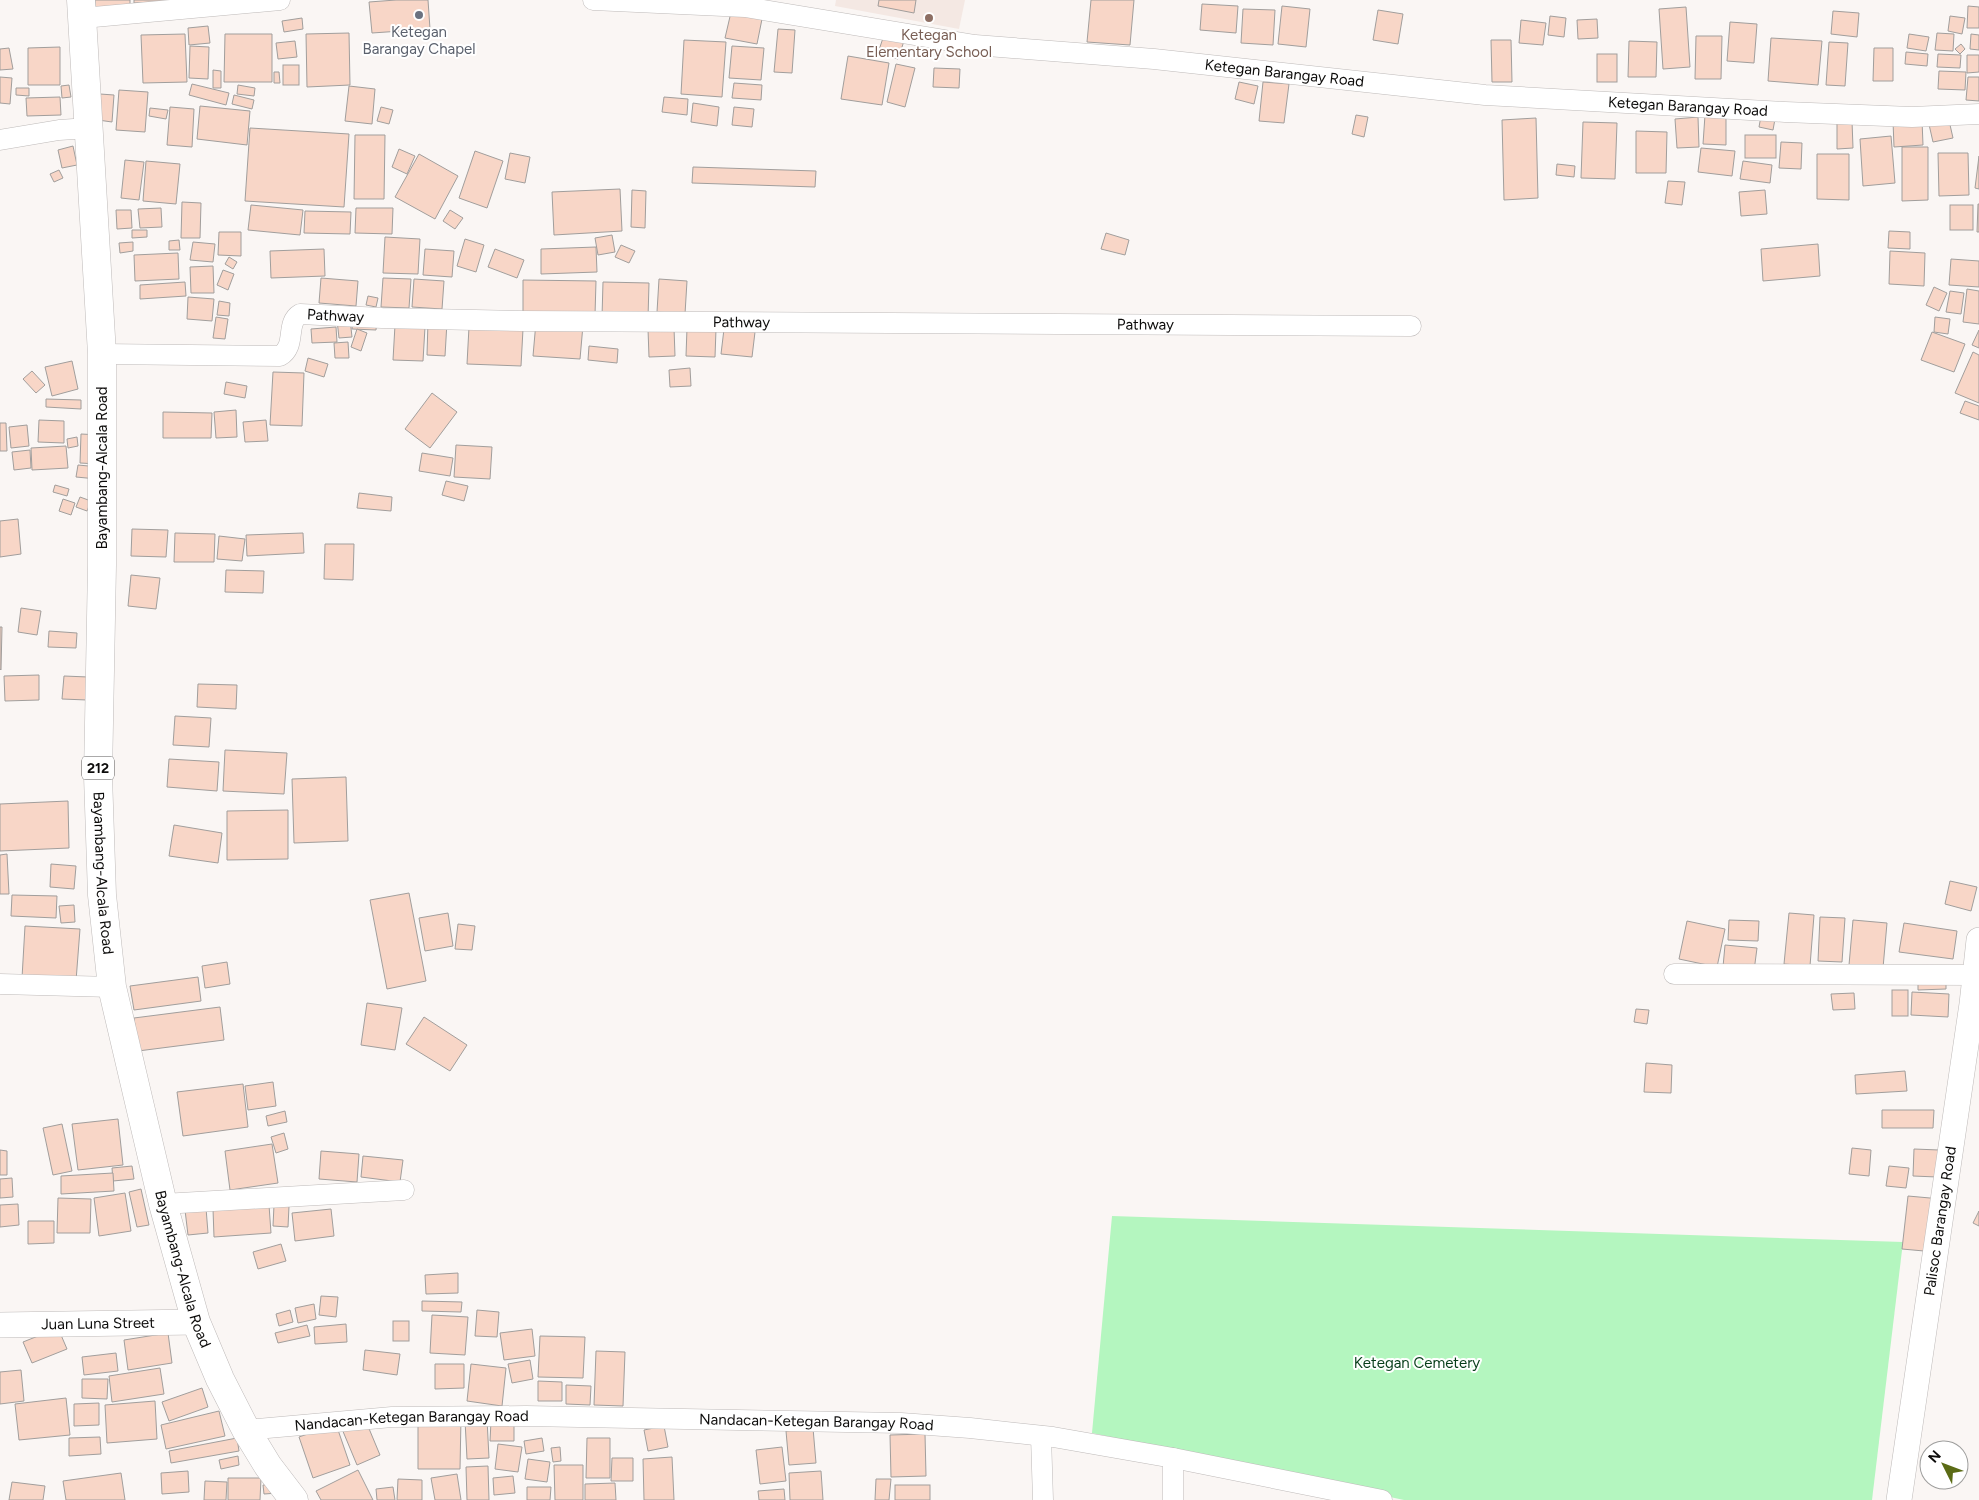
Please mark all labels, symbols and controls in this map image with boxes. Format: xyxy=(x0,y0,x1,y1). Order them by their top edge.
marker: Ketegan Barangay Chapel xyxy=(413,9,425,21)
marker: Ketegan Elementary School xyxy=(923,12,935,24)
place label: Ketegan Barangay Chapel xyxy=(362,23,476,58)
place label: Ketegan Elementary School xyxy=(866,26,992,61)
street label: Ketegan Barangay Road xyxy=(1204,56,1365,91)
street label: Ketegan Barangay Road xyxy=(1607,93,1768,120)
street label: Pathway xyxy=(307,305,365,326)
street label: Pathway xyxy=(713,313,770,331)
street label: Pathway xyxy=(1117,315,1174,334)
street label: Bayambang-Alcala Road xyxy=(93,386,111,550)
road number: 212 xyxy=(82,756,114,780)
street label: Bayambang-Alcala Road xyxy=(90,791,117,956)
street label: Palisoc Barangay Road xyxy=(1920,1145,1960,1297)
street label: Bayambang-Alcala Road xyxy=(151,1189,215,1350)
street label: Juan Luna Street xyxy=(41,1314,155,1333)
park label: Ketegan Cemetery xyxy=(1354,1354,1480,1372)
street label: Nandacan-Ketegan Barangay Road xyxy=(294,1407,529,1435)
street label: Nandacan-Ketegan Barangay Road xyxy=(699,1410,934,1434)
north arrow xyxy=(1919,1440,1969,1490)
text: N xyxy=(1925,1447,1945,1466)

